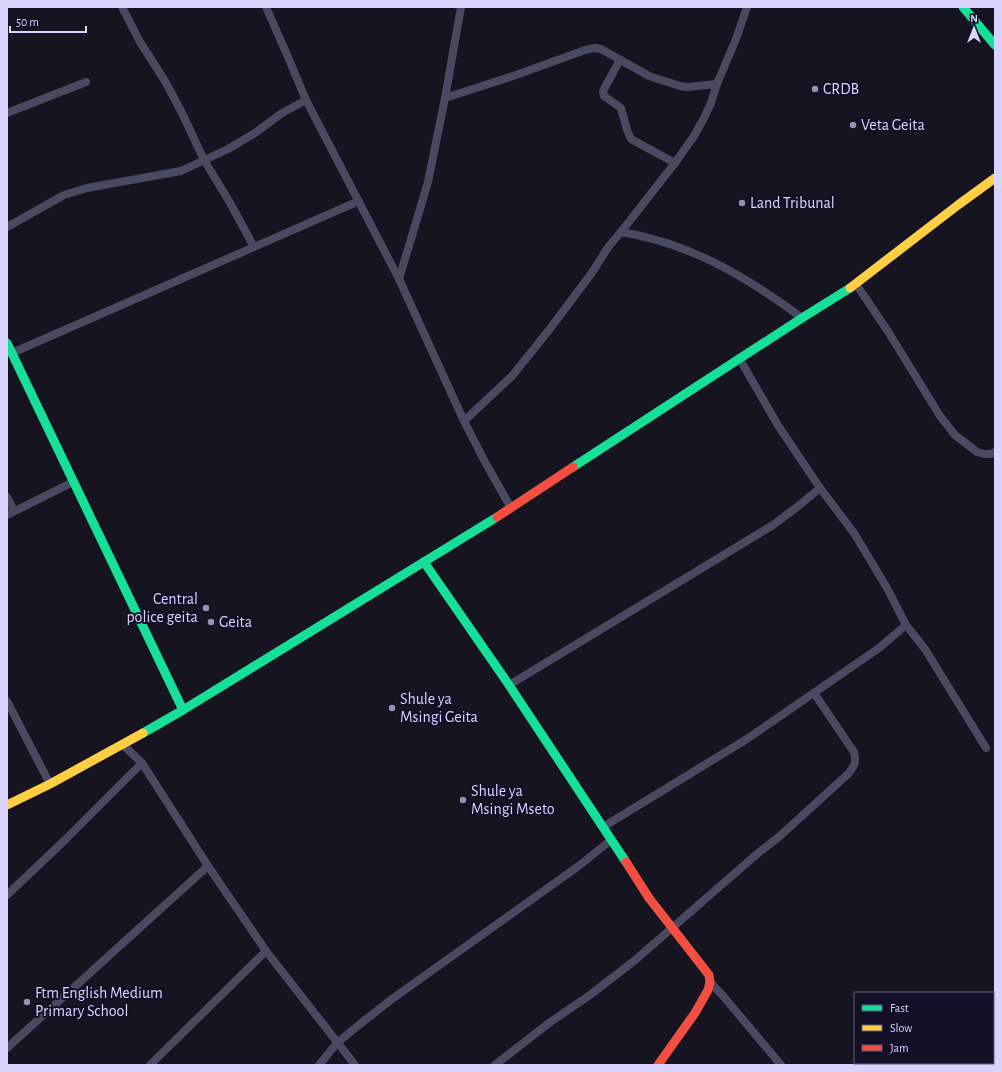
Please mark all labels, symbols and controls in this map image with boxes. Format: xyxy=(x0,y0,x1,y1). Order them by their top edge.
scale bar xyxy=(10,8,86,34)
north arrow xyxy=(954,8,994,48)
text: N xyxy=(970,13,978,24)
text: 50 m xyxy=(16,16,39,28)
place label: CRDB xyxy=(823,81,859,97)
marker: CRDB xyxy=(810,84,820,94)
place label: Veta Geita xyxy=(861,117,925,133)
marker: Veta Geita xyxy=(848,120,858,130)
place label: Land Tribunal xyxy=(750,195,835,211)
marker: Land Tribunal xyxy=(737,198,747,208)
place label: Central police geita xyxy=(126,591,198,625)
marker: Central police geita xyxy=(201,603,211,613)
place label: Geita xyxy=(219,614,252,630)
marker: Geita xyxy=(206,617,216,627)
place label: Shule ya Msingi Geita xyxy=(400,691,478,725)
marker: Shule ya Msingi Geita xyxy=(387,703,397,713)
place label: Shule ya Msingi Mseto xyxy=(471,783,555,817)
marker: Shule ya Msingi Mseto xyxy=(458,795,468,805)
place label: Ftm English Medium Primary School xyxy=(35,985,163,1020)
legend xyxy=(854,992,994,1064)
marker: Ftm English Medium Primary School xyxy=(22,997,32,1007)
text: Fast xyxy=(890,1002,909,1014)
text: Slow xyxy=(890,1022,912,1034)
text: Jam xyxy=(890,1042,909,1054)

